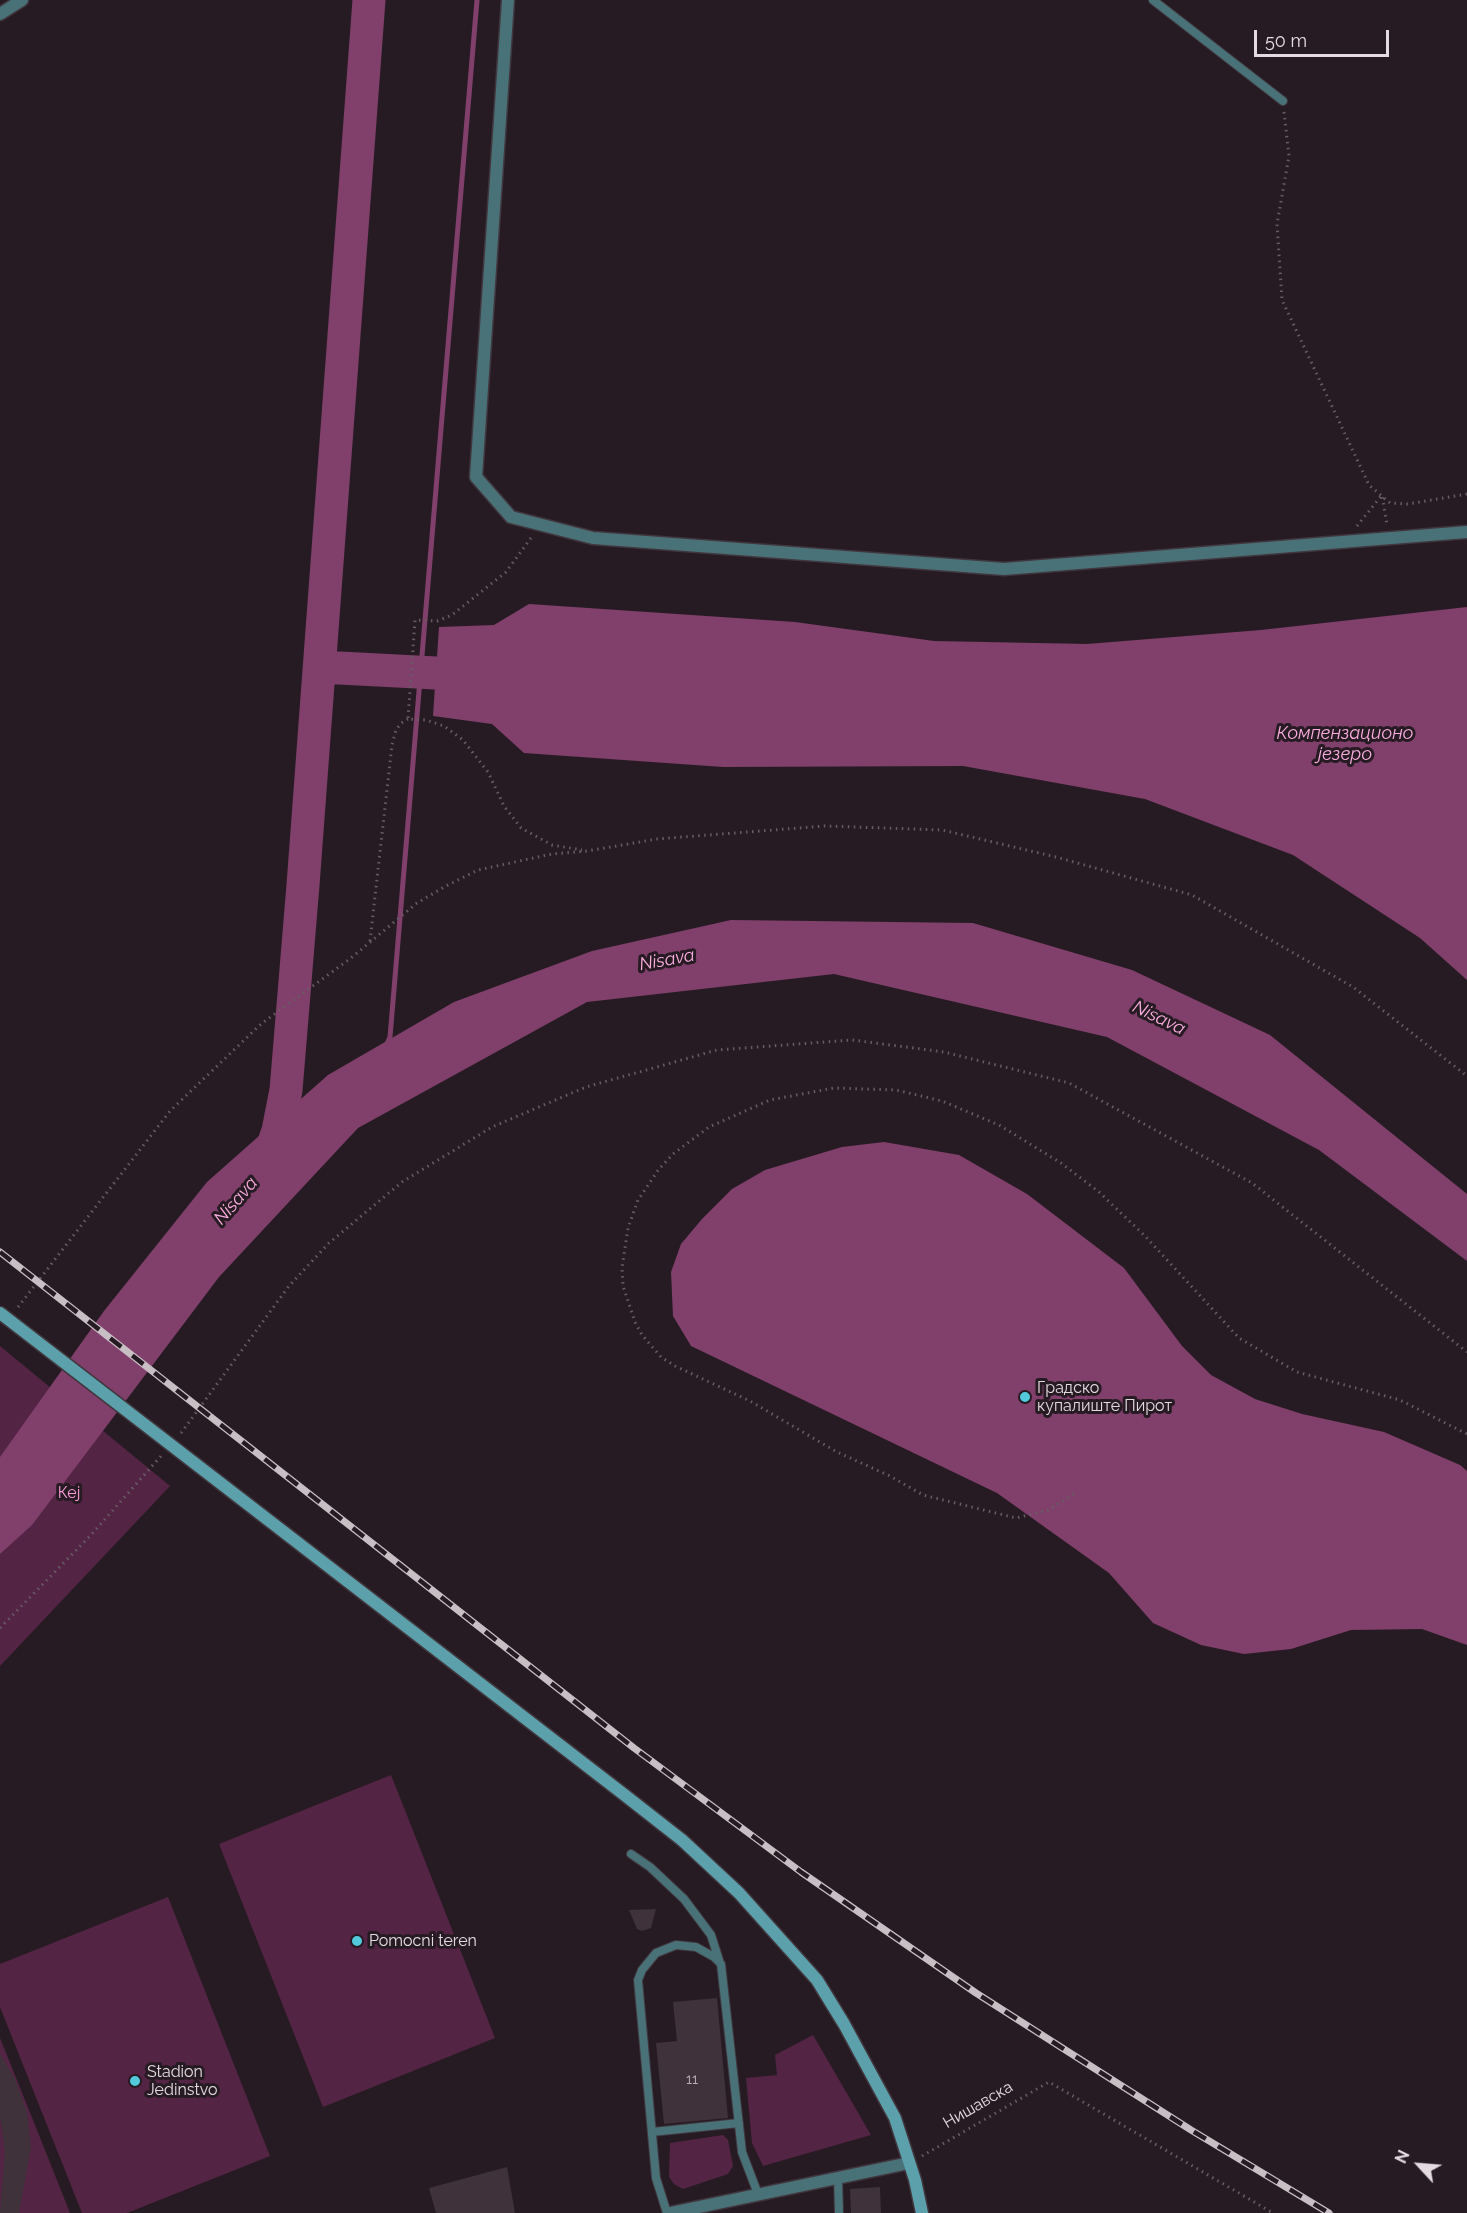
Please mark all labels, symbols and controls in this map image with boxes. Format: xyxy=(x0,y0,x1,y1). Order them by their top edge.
scale bar xyxy=(1257,18,1392,56)
text: 50 m xyxy=(1265,30,1307,51)
water label: Компензационо језеро xyxy=(1276,723,1414,766)
water label: Nisava xyxy=(638,945,696,975)
water label: Nisava xyxy=(1129,996,1189,1040)
water label: Nisava xyxy=(210,1173,262,1229)
place label: Градско купалиште Пирот xyxy=(1037,1378,1172,1416)
marker: Градско купалиште Пирот xyxy=(1018,1390,1032,1404)
park label: Кеј xyxy=(58,1483,80,1503)
place label: Pomocni teren xyxy=(369,1931,477,1951)
marker: Pomocni teren xyxy=(350,1934,364,1948)
place label: Stadion Jedinstvo xyxy=(147,2062,218,2100)
house number: 11 xyxy=(686,2072,698,2088)
marker: Stadion Jedinstvo xyxy=(128,2074,142,2088)
street label: Нишавска xyxy=(940,2077,1016,2133)
north arrow xyxy=(1389,2135,1449,2195)
text: N xyxy=(1391,2147,1414,2167)

